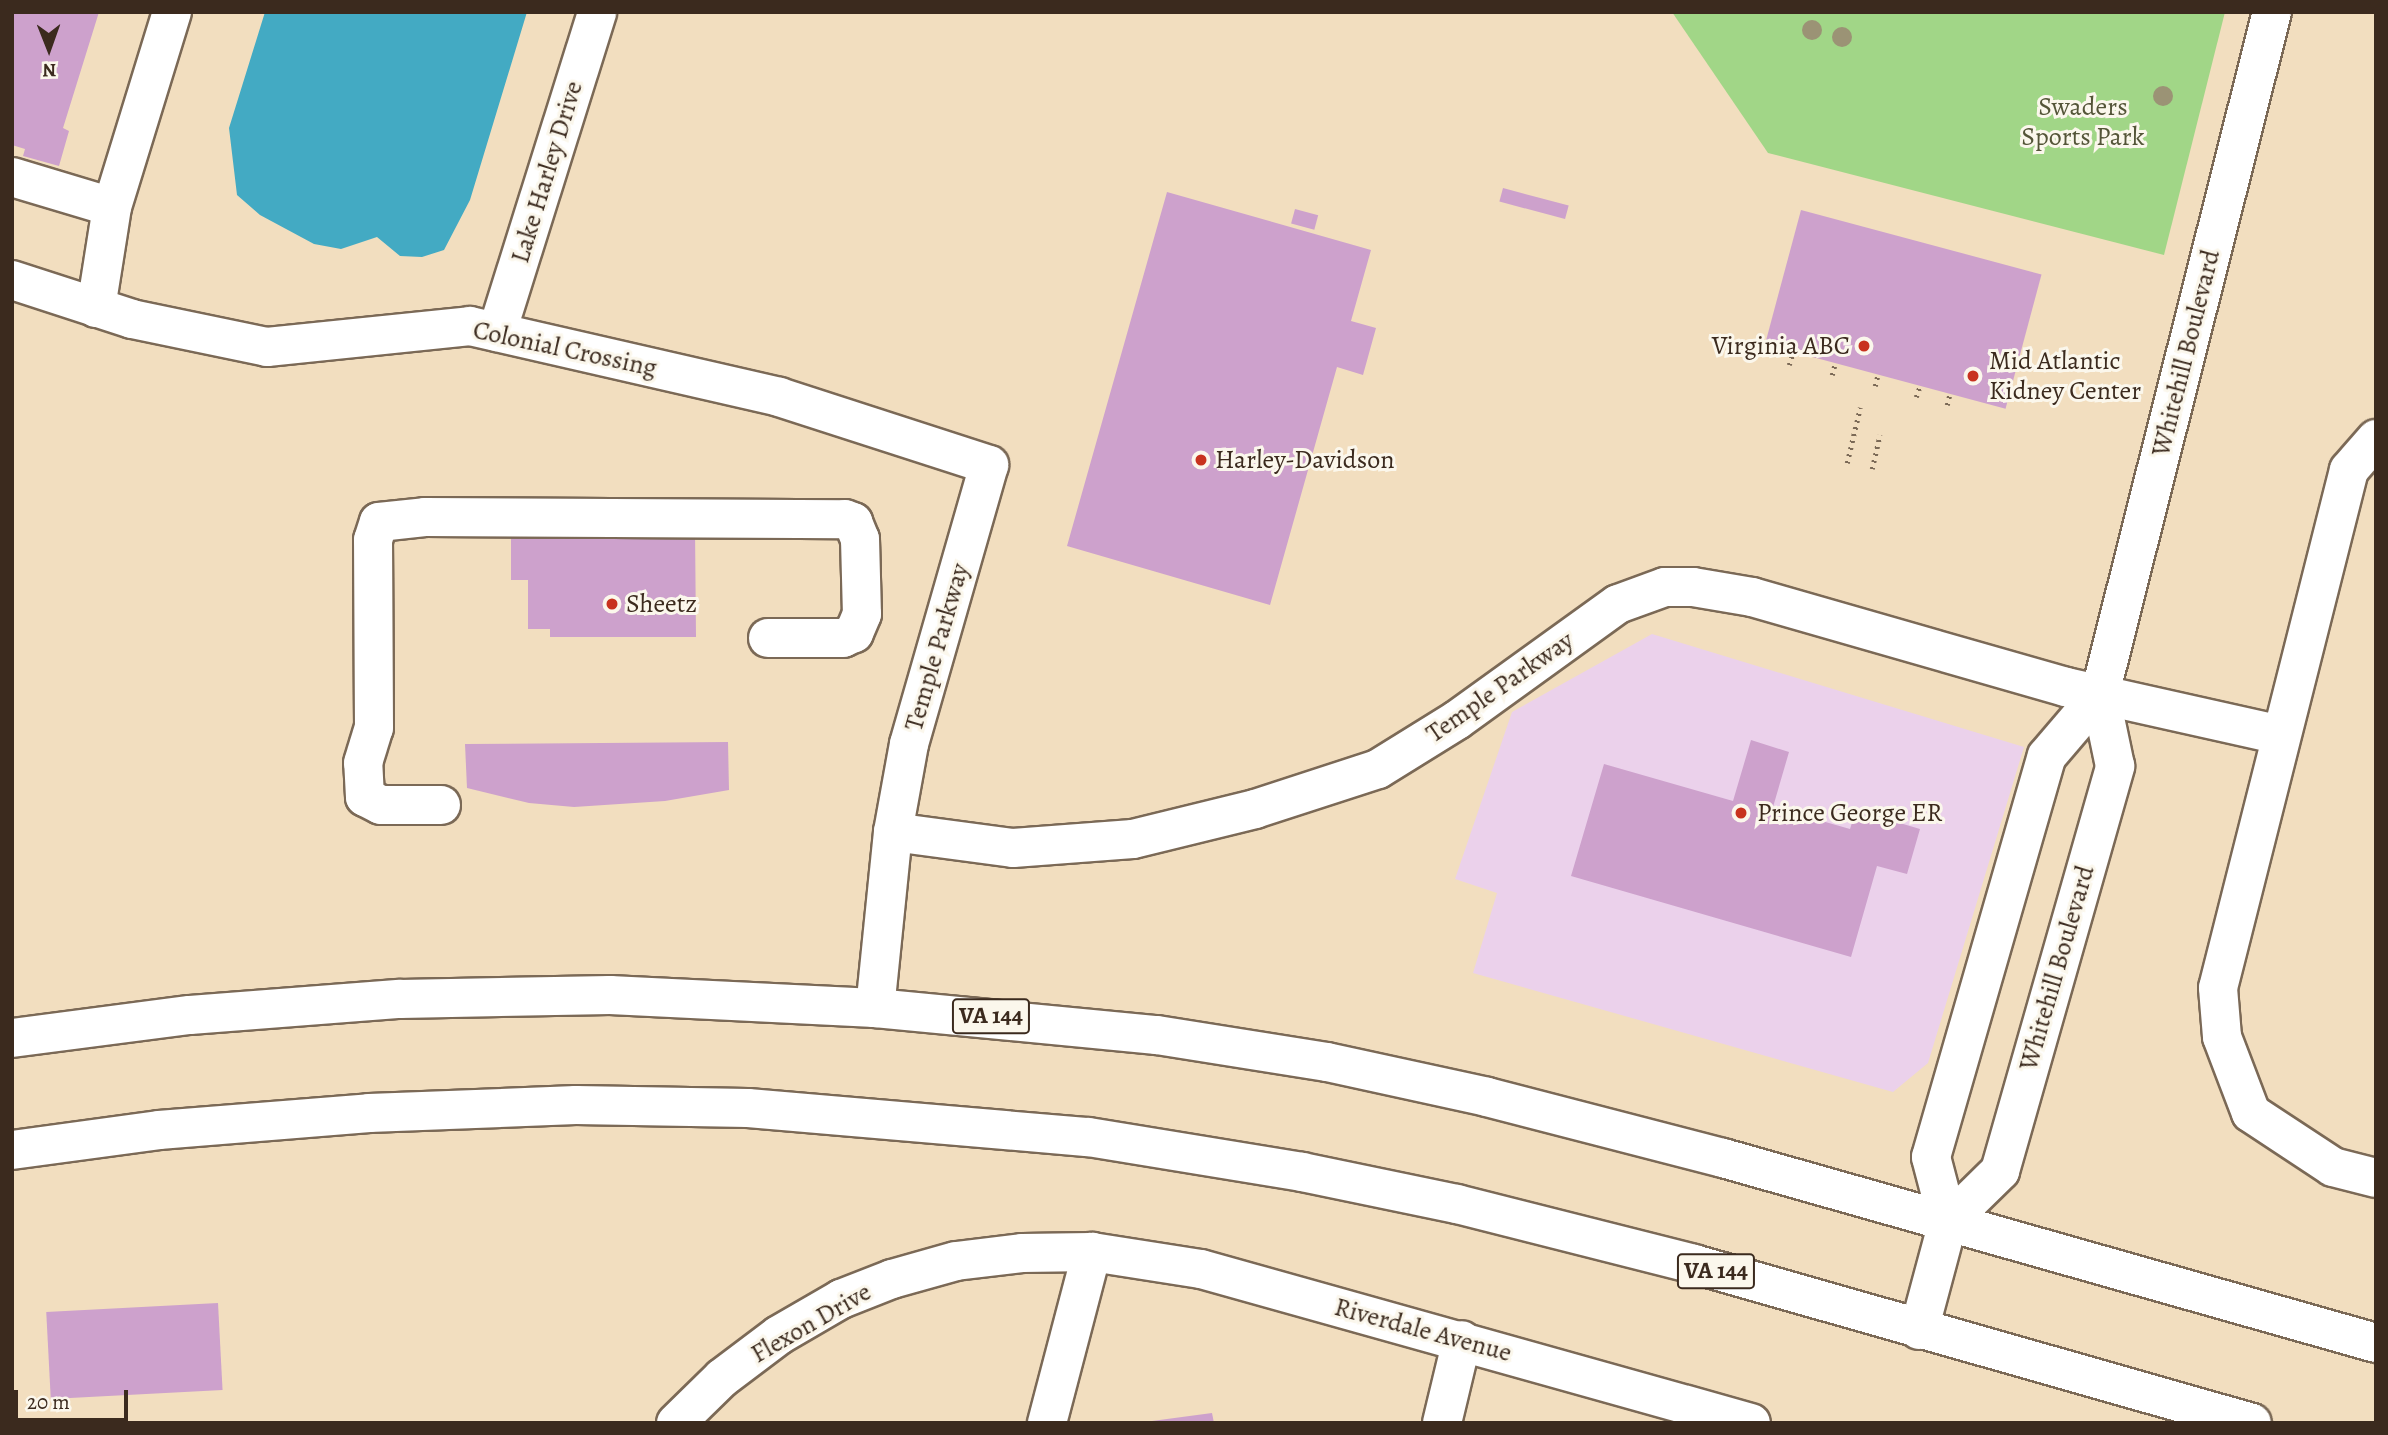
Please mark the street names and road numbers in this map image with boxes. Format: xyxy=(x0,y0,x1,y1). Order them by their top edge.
street label: Lake Harley Drive xyxy=(504,77,590,267)
street label: Whitehill Boulevard xyxy=(2145,247,2227,459)
street label: Colonial Crossing xyxy=(470,314,660,384)
street label: Temple Parkway xyxy=(898,560,976,734)
street label: Temple Parkway xyxy=(1420,625,1580,749)
street label: Whitehill Boulevard xyxy=(2013,862,2101,1074)
road number: VA 144 xyxy=(951,996,1031,1036)
road number: VA 144 xyxy=(1676,1251,1756,1292)
street label: Flexon Drive xyxy=(745,1276,877,1370)
street label: Riverdale Avenue xyxy=(1331,1291,1515,1369)

